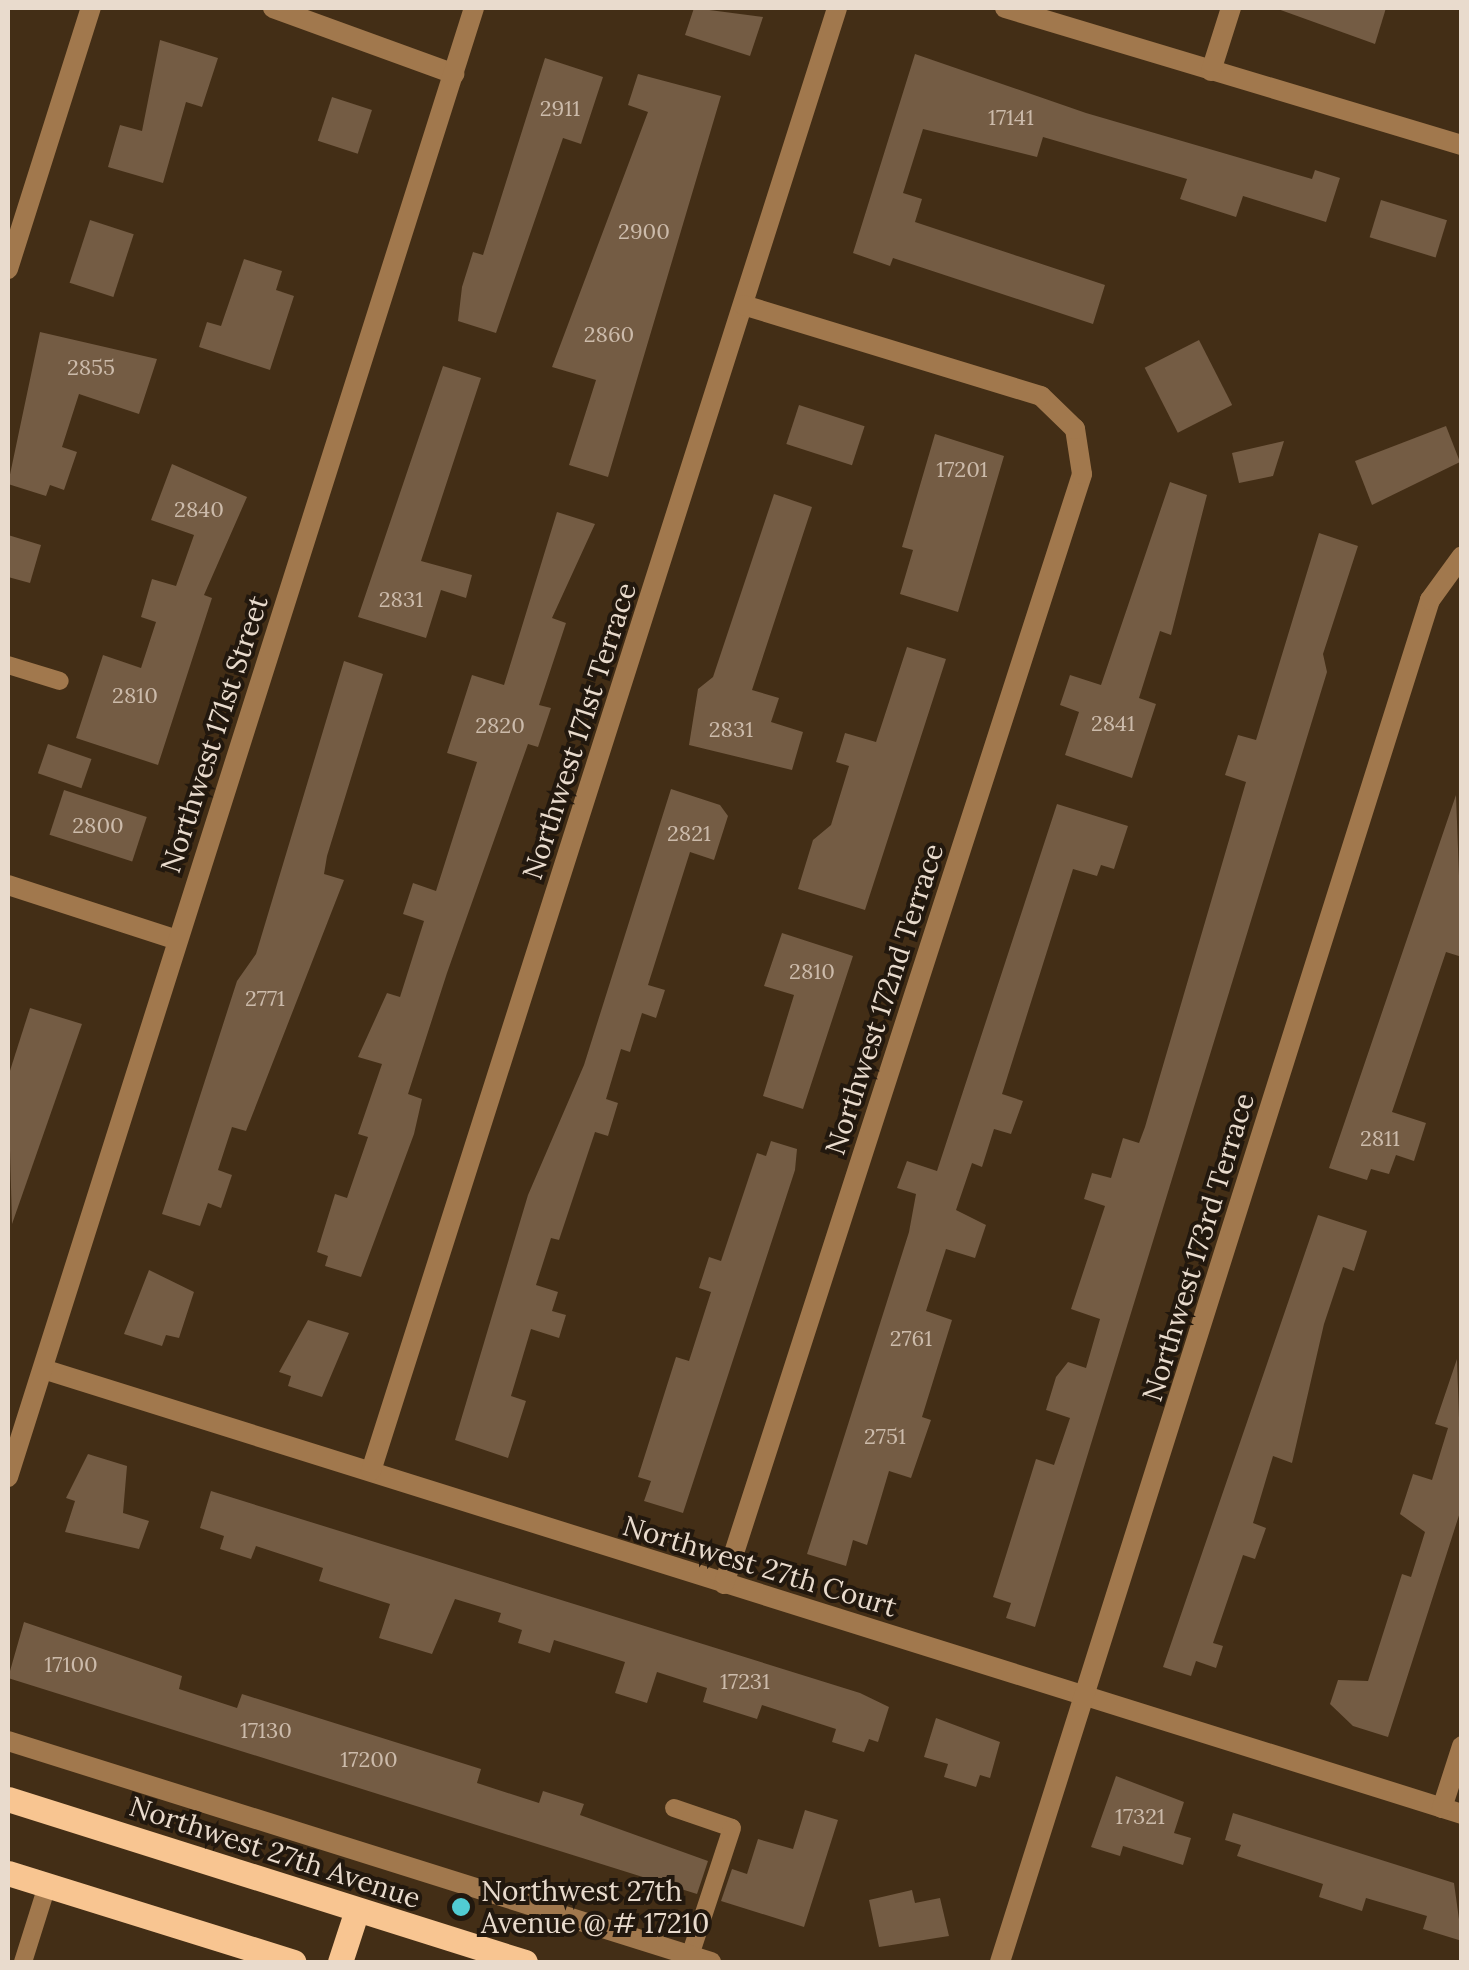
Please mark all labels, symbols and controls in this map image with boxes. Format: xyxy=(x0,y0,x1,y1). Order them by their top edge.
house number: 2911 xyxy=(540,96,580,122)
house number: 17141 xyxy=(988,105,1034,131)
house number: 2900 xyxy=(618,219,670,245)
house number: 2860 xyxy=(584,322,634,348)
house number: 2855 xyxy=(67,355,115,381)
house number: 17201 xyxy=(936,457,988,483)
house number: 2840 xyxy=(174,497,224,523)
street label: Northwest 171st Terrace xyxy=(515,578,643,884)
house number: 2831 xyxy=(379,587,423,613)
street label: Northwest 171st Street xyxy=(153,591,275,877)
house number: 2810 xyxy=(112,683,158,709)
house number: 2841 xyxy=(1091,711,1135,737)
house number: 2820 xyxy=(475,713,525,739)
house number: 2831 xyxy=(709,717,753,743)
house number: 2800 xyxy=(72,813,124,839)
house number: 2821 xyxy=(667,821,711,847)
street label: Northwest 172nd Terrace xyxy=(818,839,950,1159)
house number: 2810 xyxy=(789,959,835,985)
house number: 2771 xyxy=(245,986,285,1012)
street label: Northwest 173rd Terrace xyxy=(1135,1089,1261,1405)
house number: 2811 xyxy=(1360,1126,1400,1152)
house number: 2761 xyxy=(890,1326,932,1352)
house number: 2751 xyxy=(864,1424,906,1450)
street label: Northwest 27th Court xyxy=(619,1508,901,1624)
house number: 17100 xyxy=(44,1652,98,1678)
house number: 17231 xyxy=(720,1669,770,1695)
house number: 17130 xyxy=(240,1718,292,1744)
house number: 17200 xyxy=(340,1747,398,1773)
street label: Northwest 27th Avenue xyxy=(125,1789,425,1915)
house number: 17321 xyxy=(1115,1804,1165,1830)
place label: Northwest 27th Avenue @ # 17210 xyxy=(481,1874,709,1940)
marker: Northwest 27th Avenue @ # 17210 xyxy=(450,1896,472,1918)

